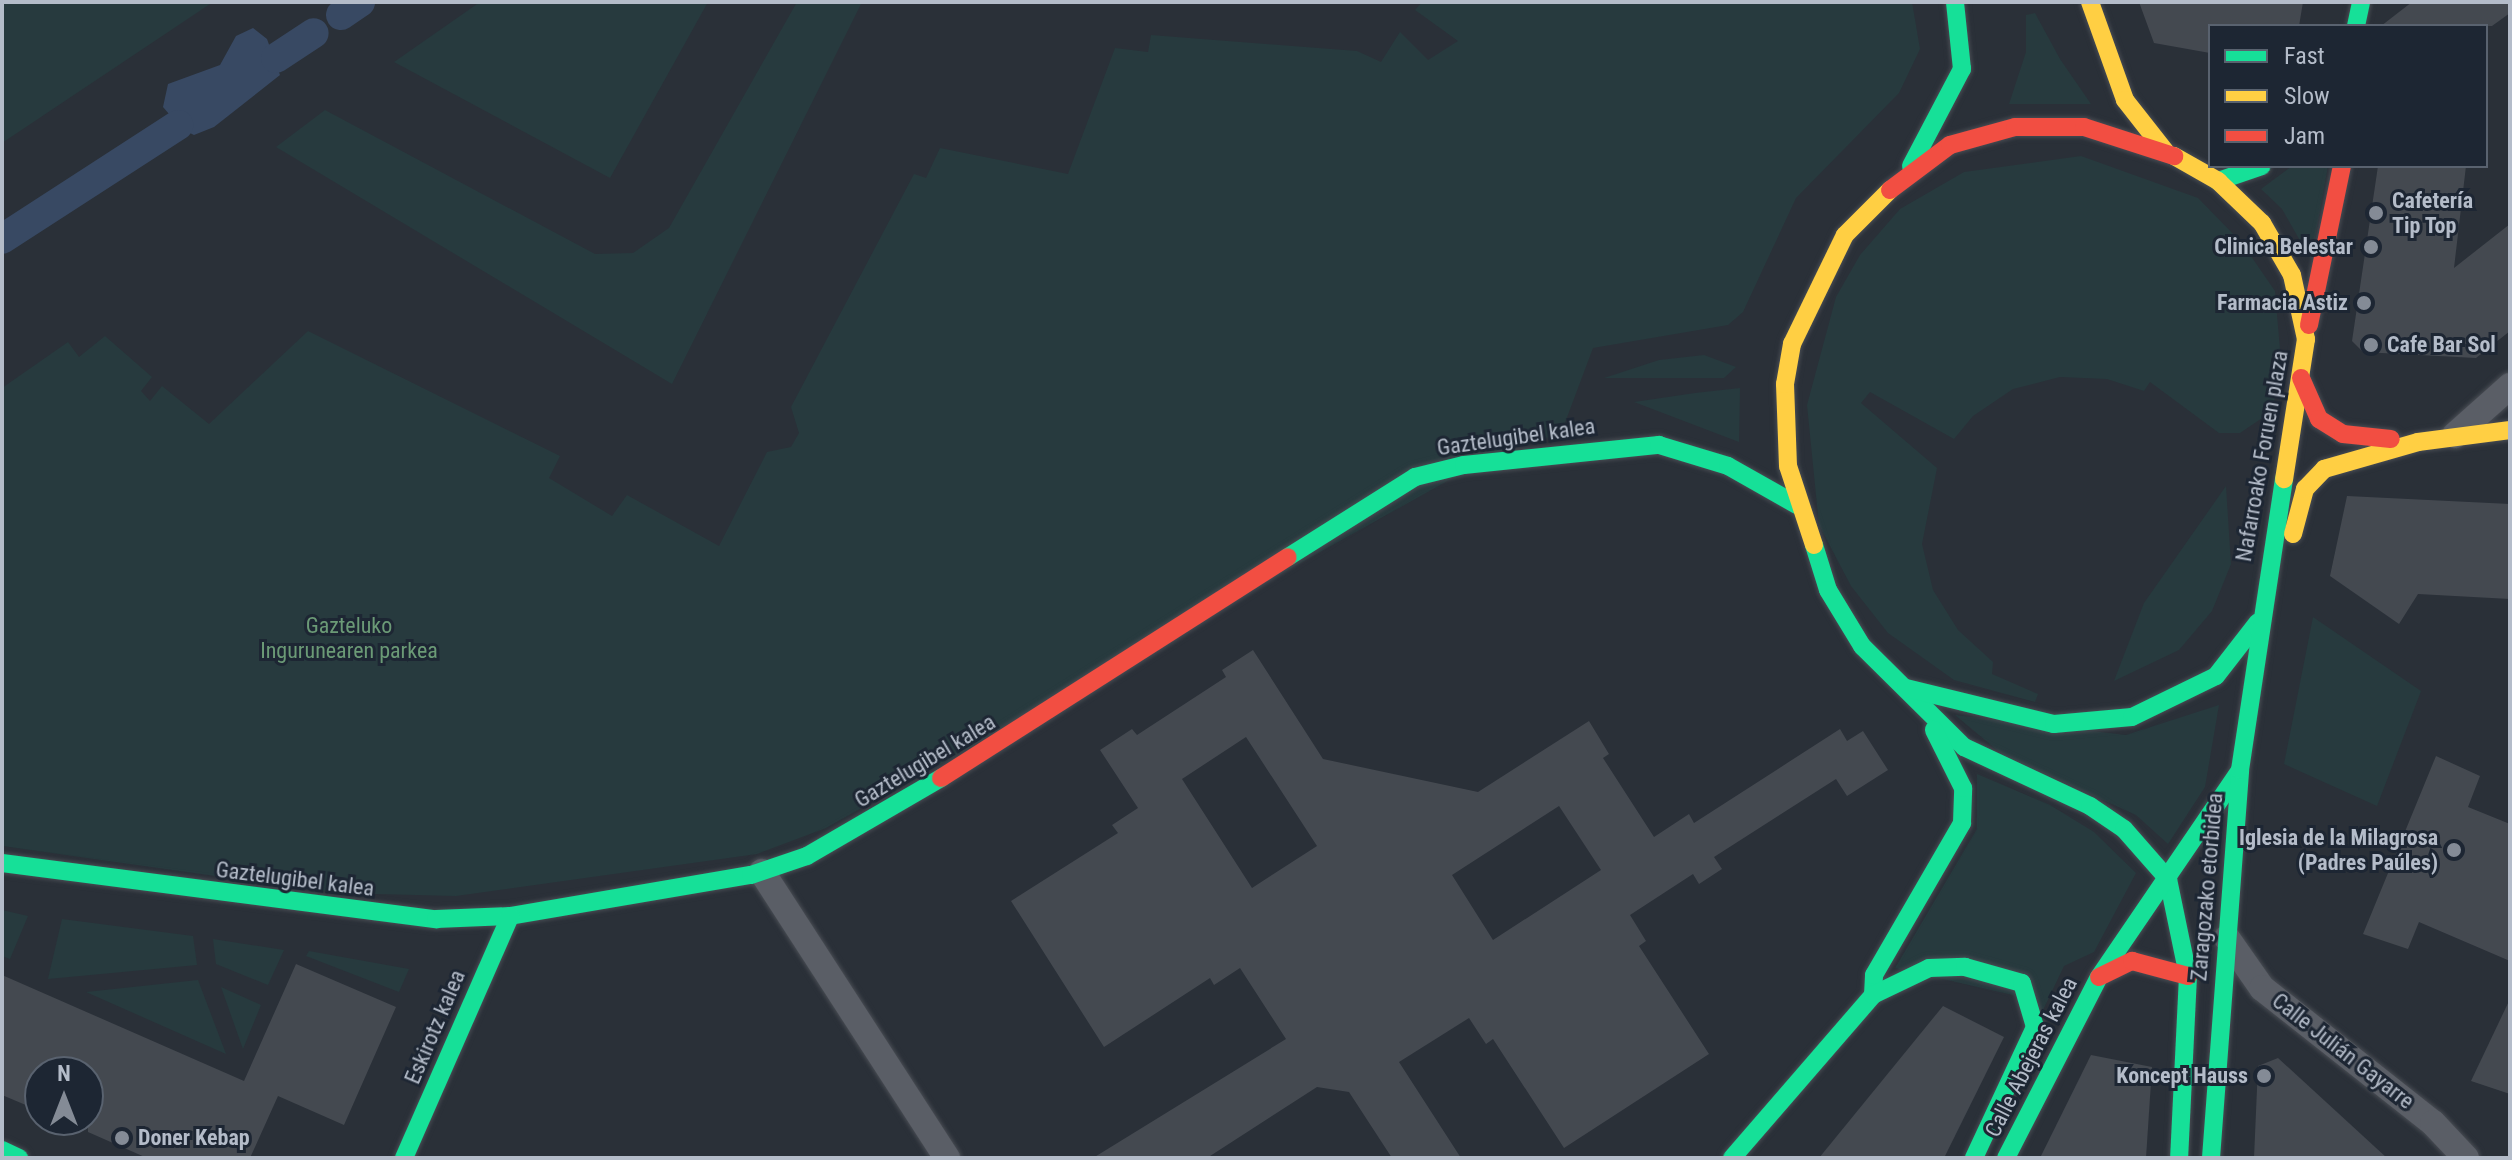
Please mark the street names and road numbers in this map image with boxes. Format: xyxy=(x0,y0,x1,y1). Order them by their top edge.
street label: Nafarroako Foruen plaza xyxy=(2230,348,2294,564)
street label: Gaztelugibel kalea xyxy=(1435,413,1597,461)
street label: Gaztelugibel kalea xyxy=(850,709,1000,813)
street label: Zaragozako etorbidea xyxy=(2186,792,2228,982)
street label: Gaztelugibel kalea xyxy=(214,856,376,902)
street label: Eskirotz kalea xyxy=(399,966,471,1088)
street label: Calle Abejeras kalea xyxy=(1979,973,2083,1141)
street label: Calle Julián Gayarre xyxy=(2267,987,2419,1115)

